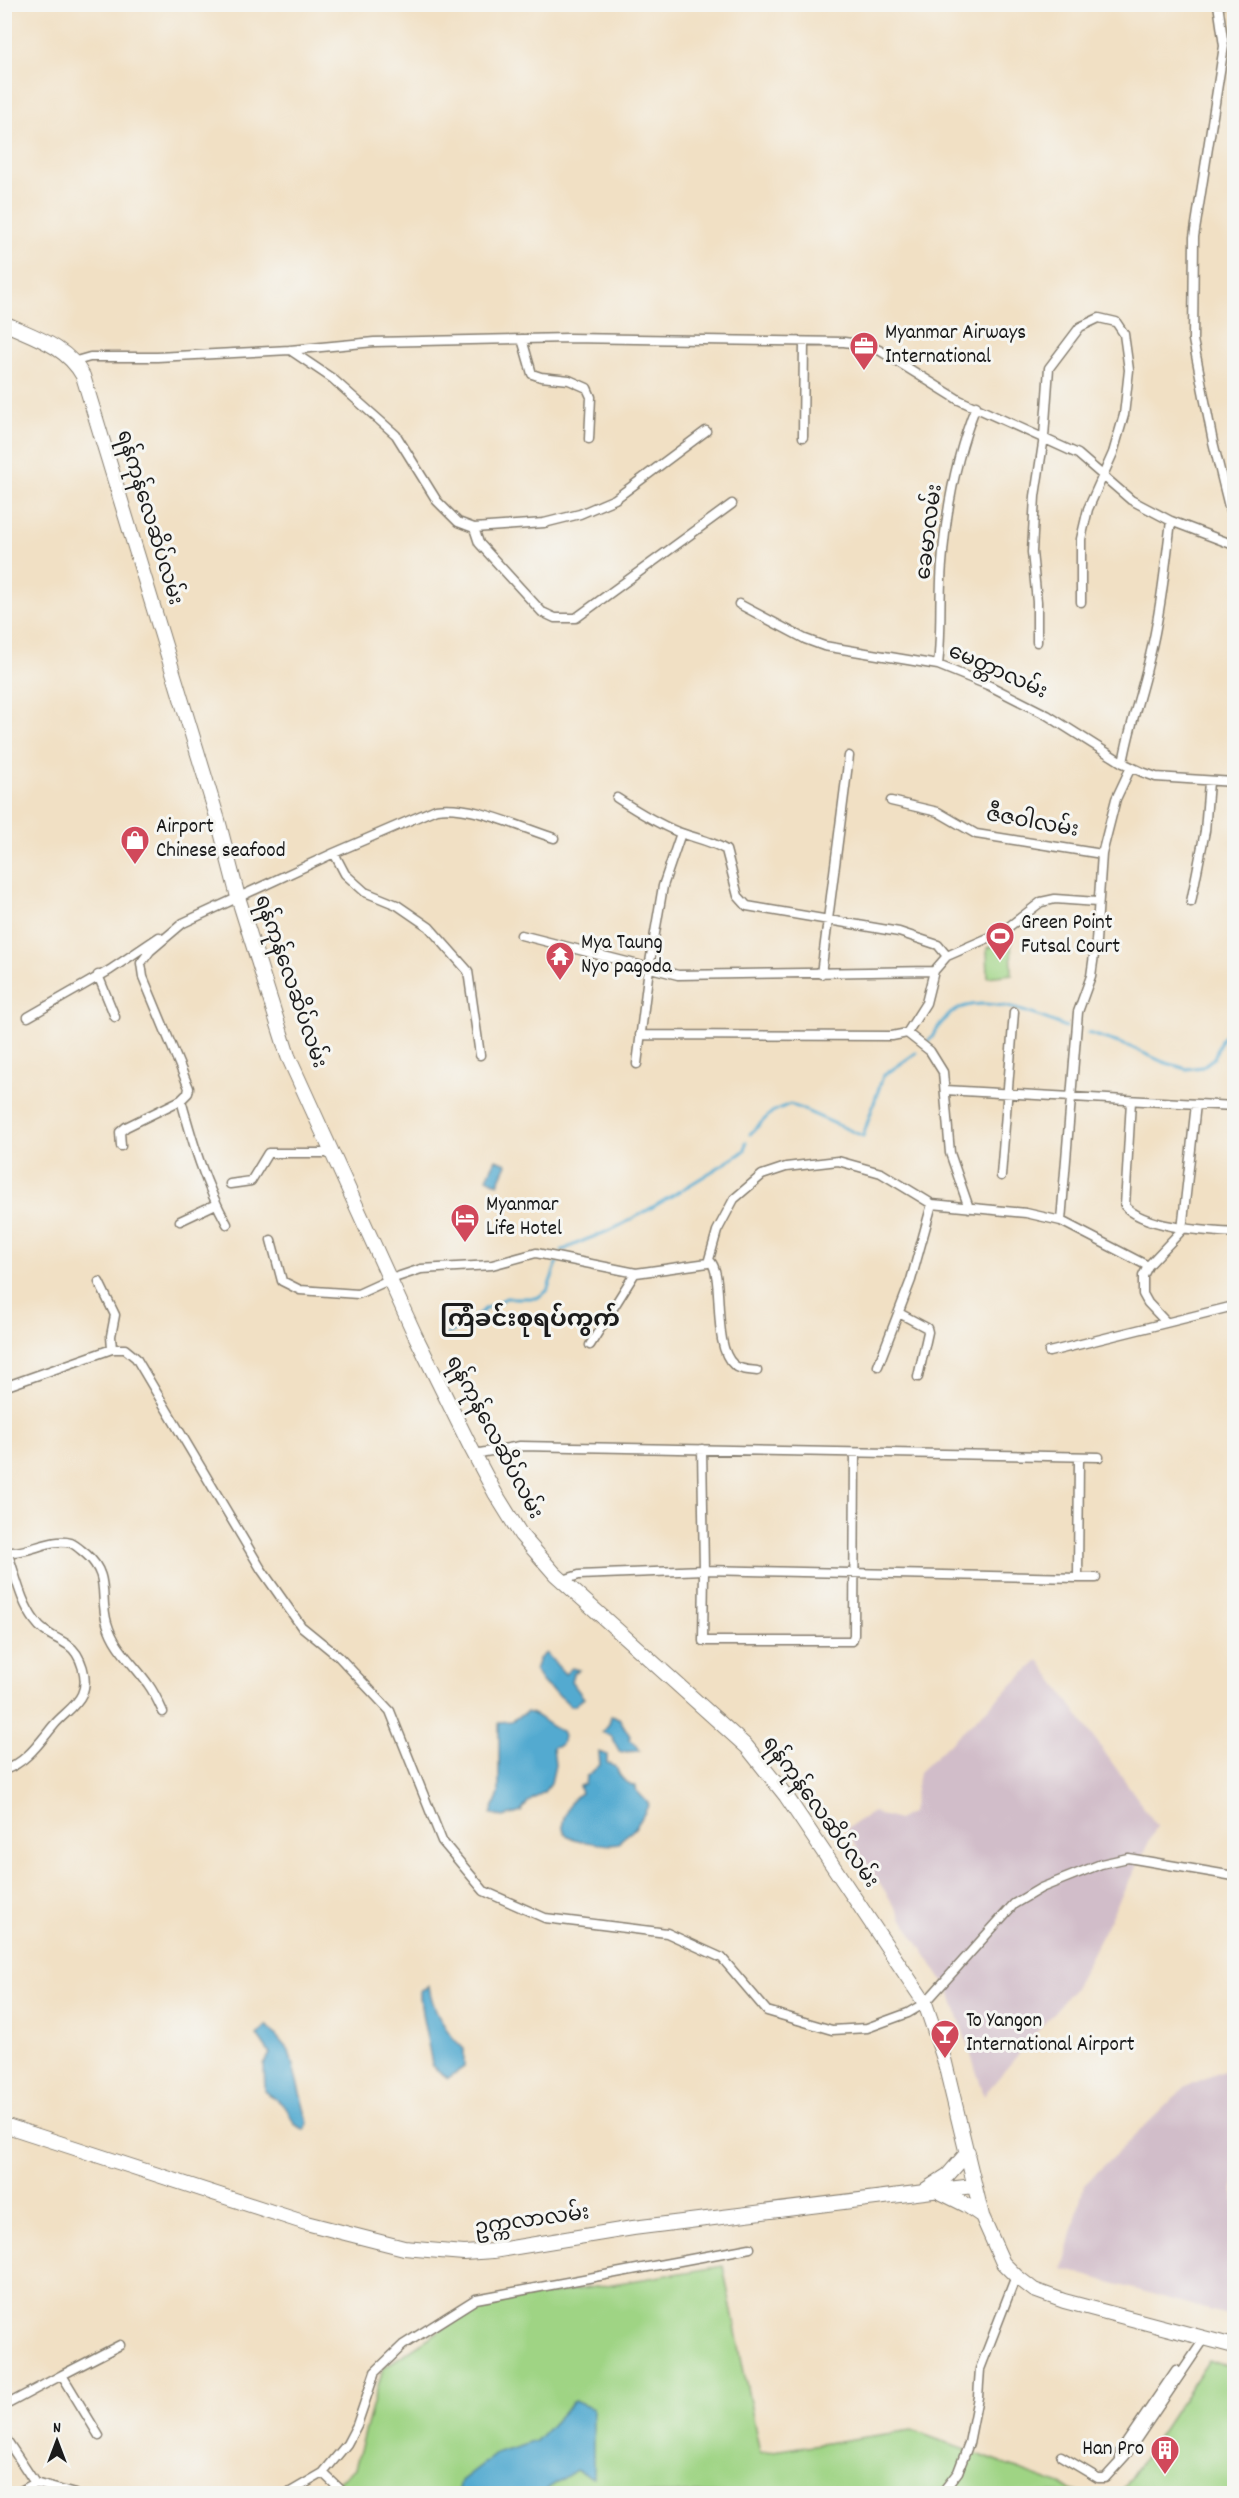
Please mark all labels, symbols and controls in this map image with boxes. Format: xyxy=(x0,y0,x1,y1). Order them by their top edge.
place label: Myanmar Airways International xyxy=(885,319,1026,373)
office icon: Myanmar Airways International xyxy=(848,330,880,372)
street label: ရန်ကုန်လေဆိပ်လမ်း xyxy=(107,426,193,609)
street label: ခေမာလမ်း xyxy=(906,482,952,581)
street label: မေတ္တာလမ်း xyxy=(943,634,1053,708)
street label: ဇီဇဝါလမ်း xyxy=(983,797,1081,847)
place label: Airport Chinese seafood xyxy=(156,813,286,867)
shop icon: Airport Chinese seafood xyxy=(119,824,151,866)
street label: ရန်ကုန်လေဆိပ်လမ်း xyxy=(245,890,337,1073)
place label: Green Point Futsal Court xyxy=(1021,909,1120,963)
sports icon: Green Point Futsal Court xyxy=(984,920,1016,962)
place label: Mya Taung Nyo pagoda xyxy=(581,929,673,983)
temple icon: Mya Taung Nyo pagoda xyxy=(544,940,576,982)
place label: Myanmar Life Hotel xyxy=(486,1191,562,1245)
hotel icon: Myanmar Life Hotel xyxy=(449,1202,481,1244)
district label: ကြံခင်းစုရပ်ကွက် xyxy=(440,1302,620,1338)
street label: ရန်ကုန်လေဆိပ်လမ်း xyxy=(437,1349,552,1525)
street label: ရန်ကုန်လေဆိပ်လမ်း xyxy=(753,1728,888,1895)
place label: To Yangon International Airport xyxy=(966,2007,1135,2061)
bar icon: To Yangon International Airport xyxy=(929,2018,961,2060)
street label: ဥက္ကလာလမ်း xyxy=(472,2195,591,2245)
north arrow xyxy=(27,2411,87,2471)
text: N xyxy=(53,2417,61,2440)
building icon: Han Pro xyxy=(1149,2434,1181,2476)
place label: Han Pro xyxy=(1082,2435,1144,2465)

